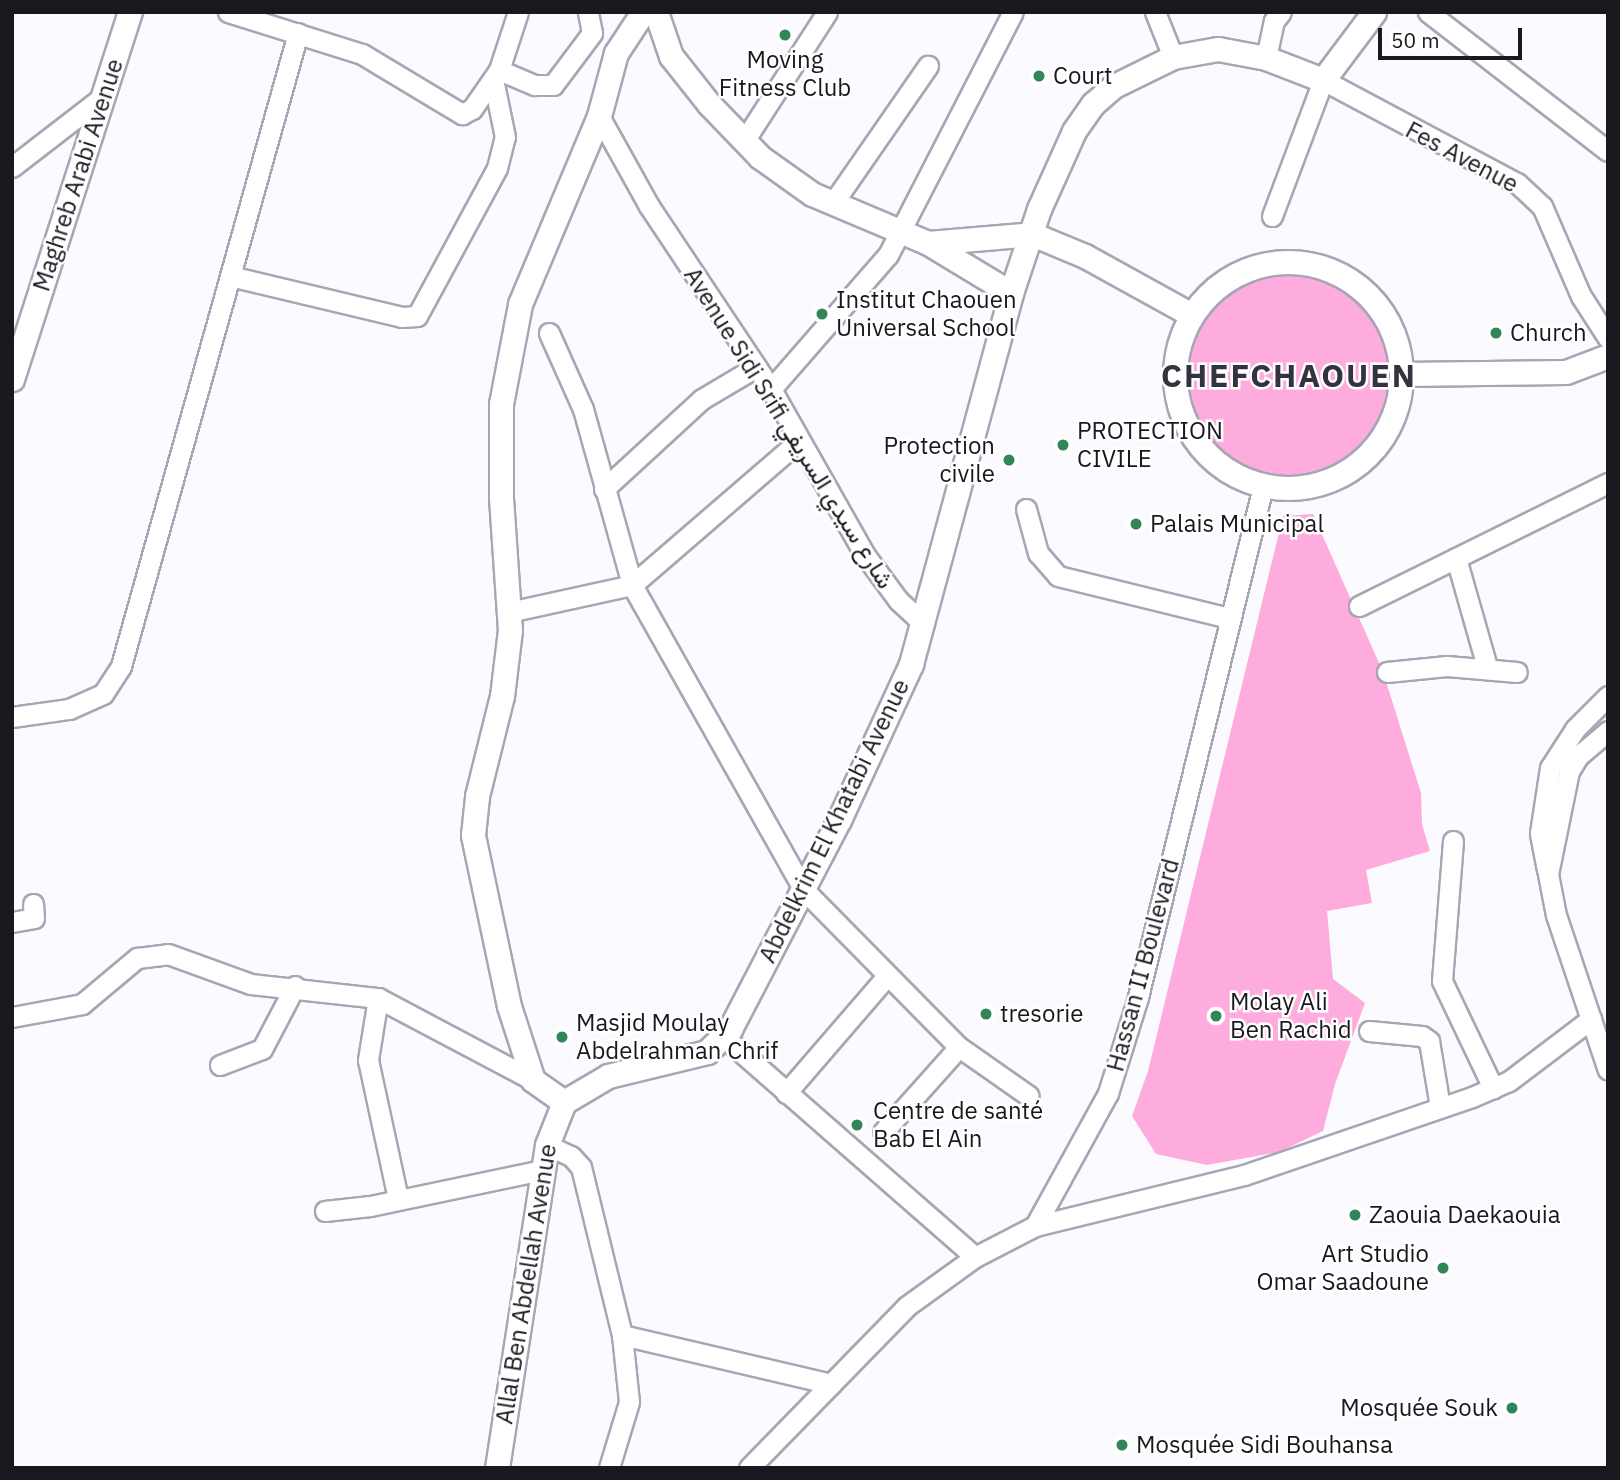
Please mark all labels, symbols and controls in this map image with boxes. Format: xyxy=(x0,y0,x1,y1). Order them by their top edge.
scale bar xyxy=(1382,14,1526,58)
text: 50 m xyxy=(1391,26,1440,54)
marker: Moving Fitness Club xyxy=(777,27,793,43)
place label: Moving Fitness Club xyxy=(719,46,851,102)
street label: Maghreb Arabi Avenue xyxy=(27,55,129,295)
place label: Court xyxy=(1053,62,1112,90)
marker: Court xyxy=(1031,68,1047,84)
street label: Fes Avenue xyxy=(1401,115,1523,199)
street label: Avenue Sidi Srifi شارع سيدي السريفي xyxy=(678,262,900,594)
place label: Institut Chaouen Universal School xyxy=(836,286,1017,342)
marker: Institut Chaouen Universal School xyxy=(814,306,830,322)
place label: Church xyxy=(1510,319,1587,347)
marker: Church xyxy=(1488,325,1504,341)
district label: CHEFCHAOUEN xyxy=(1162,356,1416,394)
place label: PROTECTION CIVILE xyxy=(1077,417,1223,473)
place label: Protection civile xyxy=(883,432,995,488)
marker: PROTECTION CIVILE xyxy=(1055,437,1071,453)
marker: Protection civile xyxy=(1001,452,1017,468)
place label: Palais Municipal xyxy=(1150,510,1324,538)
marker: Palais Municipal xyxy=(1128,516,1144,532)
street label: Abdelkrim El Khatabi Avenue xyxy=(753,675,915,967)
street label: Hassan II Boulevard xyxy=(1101,855,1185,1075)
place label: Molay Ali Ben Rachid xyxy=(1230,988,1352,1044)
place label: tresorie xyxy=(1000,1000,1083,1028)
marker: tresorie xyxy=(978,1006,994,1022)
marker: Molay Ali Ben Rachid xyxy=(1208,1008,1224,1024)
place label: Masjid Moulay Abdelrahman Chrif xyxy=(576,1009,778,1065)
marker: Masjid Moulay Abdelrahman Chrif xyxy=(554,1029,570,1045)
place label: Centre de santé Bab El Ain xyxy=(873,1097,1043,1153)
marker: Centre de santé Bab El Ain xyxy=(847,1115,867,1135)
street label: Allal Ben Abdellah Avenue xyxy=(490,1142,562,1426)
place label: Zaouia Daekaouia xyxy=(1369,1201,1561,1229)
marker: Zaouia Daekaouia xyxy=(1347,1207,1363,1223)
place label: Art Studio Omar Saadoune xyxy=(1256,1240,1429,1296)
marker: Art Studio Omar Saadoune xyxy=(1435,1260,1451,1276)
place label: Mosquée Souk xyxy=(1340,1394,1498,1422)
marker: Mosquée Souk xyxy=(1504,1400,1520,1416)
place label: Mosquée Sidi Bouhansa xyxy=(1136,1431,1393,1459)
marker: Mosquée Sidi Bouhansa xyxy=(1114,1437,1130,1453)

